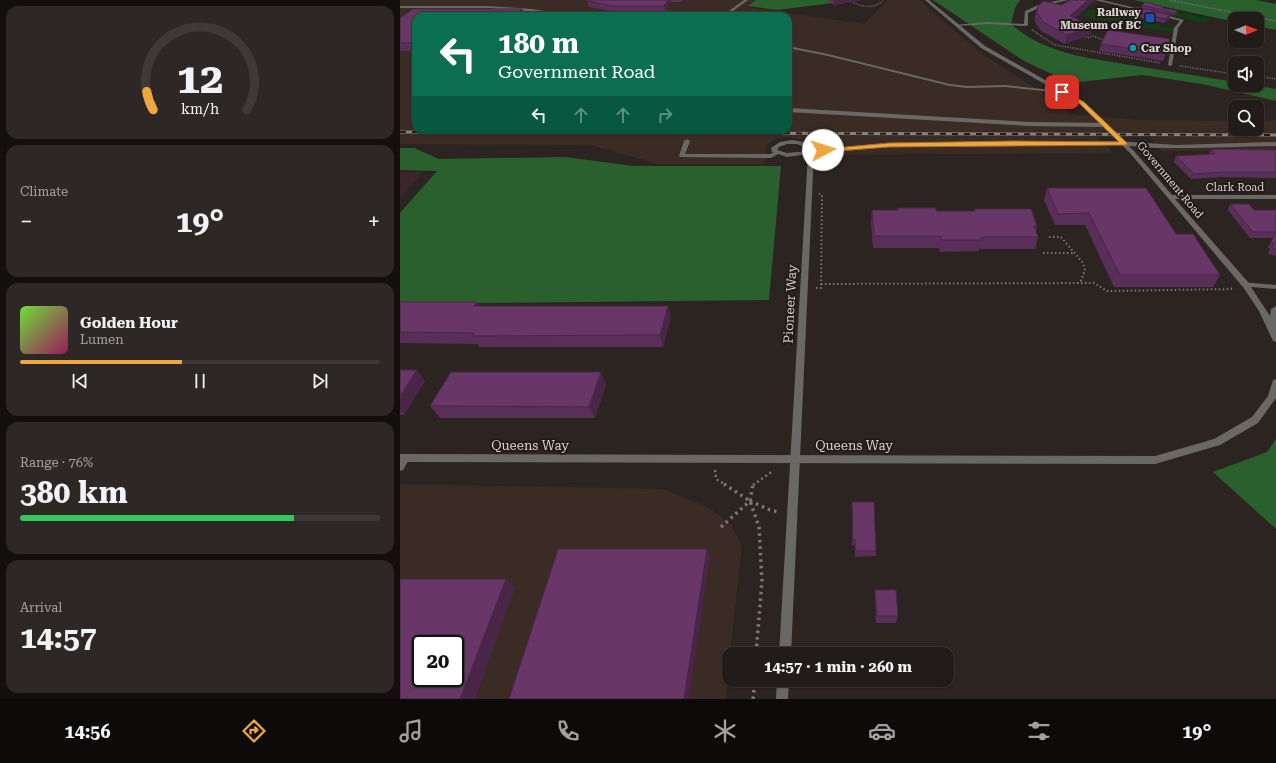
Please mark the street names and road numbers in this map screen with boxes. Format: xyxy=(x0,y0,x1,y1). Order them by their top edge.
street label: Government Road xyxy=(1134,139,1206,221)
street label: Clark Road xyxy=(1206,181,1264,194)
street label: Pioneer Way xyxy=(780,264,800,344)
street label: Queens Way xyxy=(491,438,569,453)
street label: Queens Way xyxy=(815,438,893,453)

